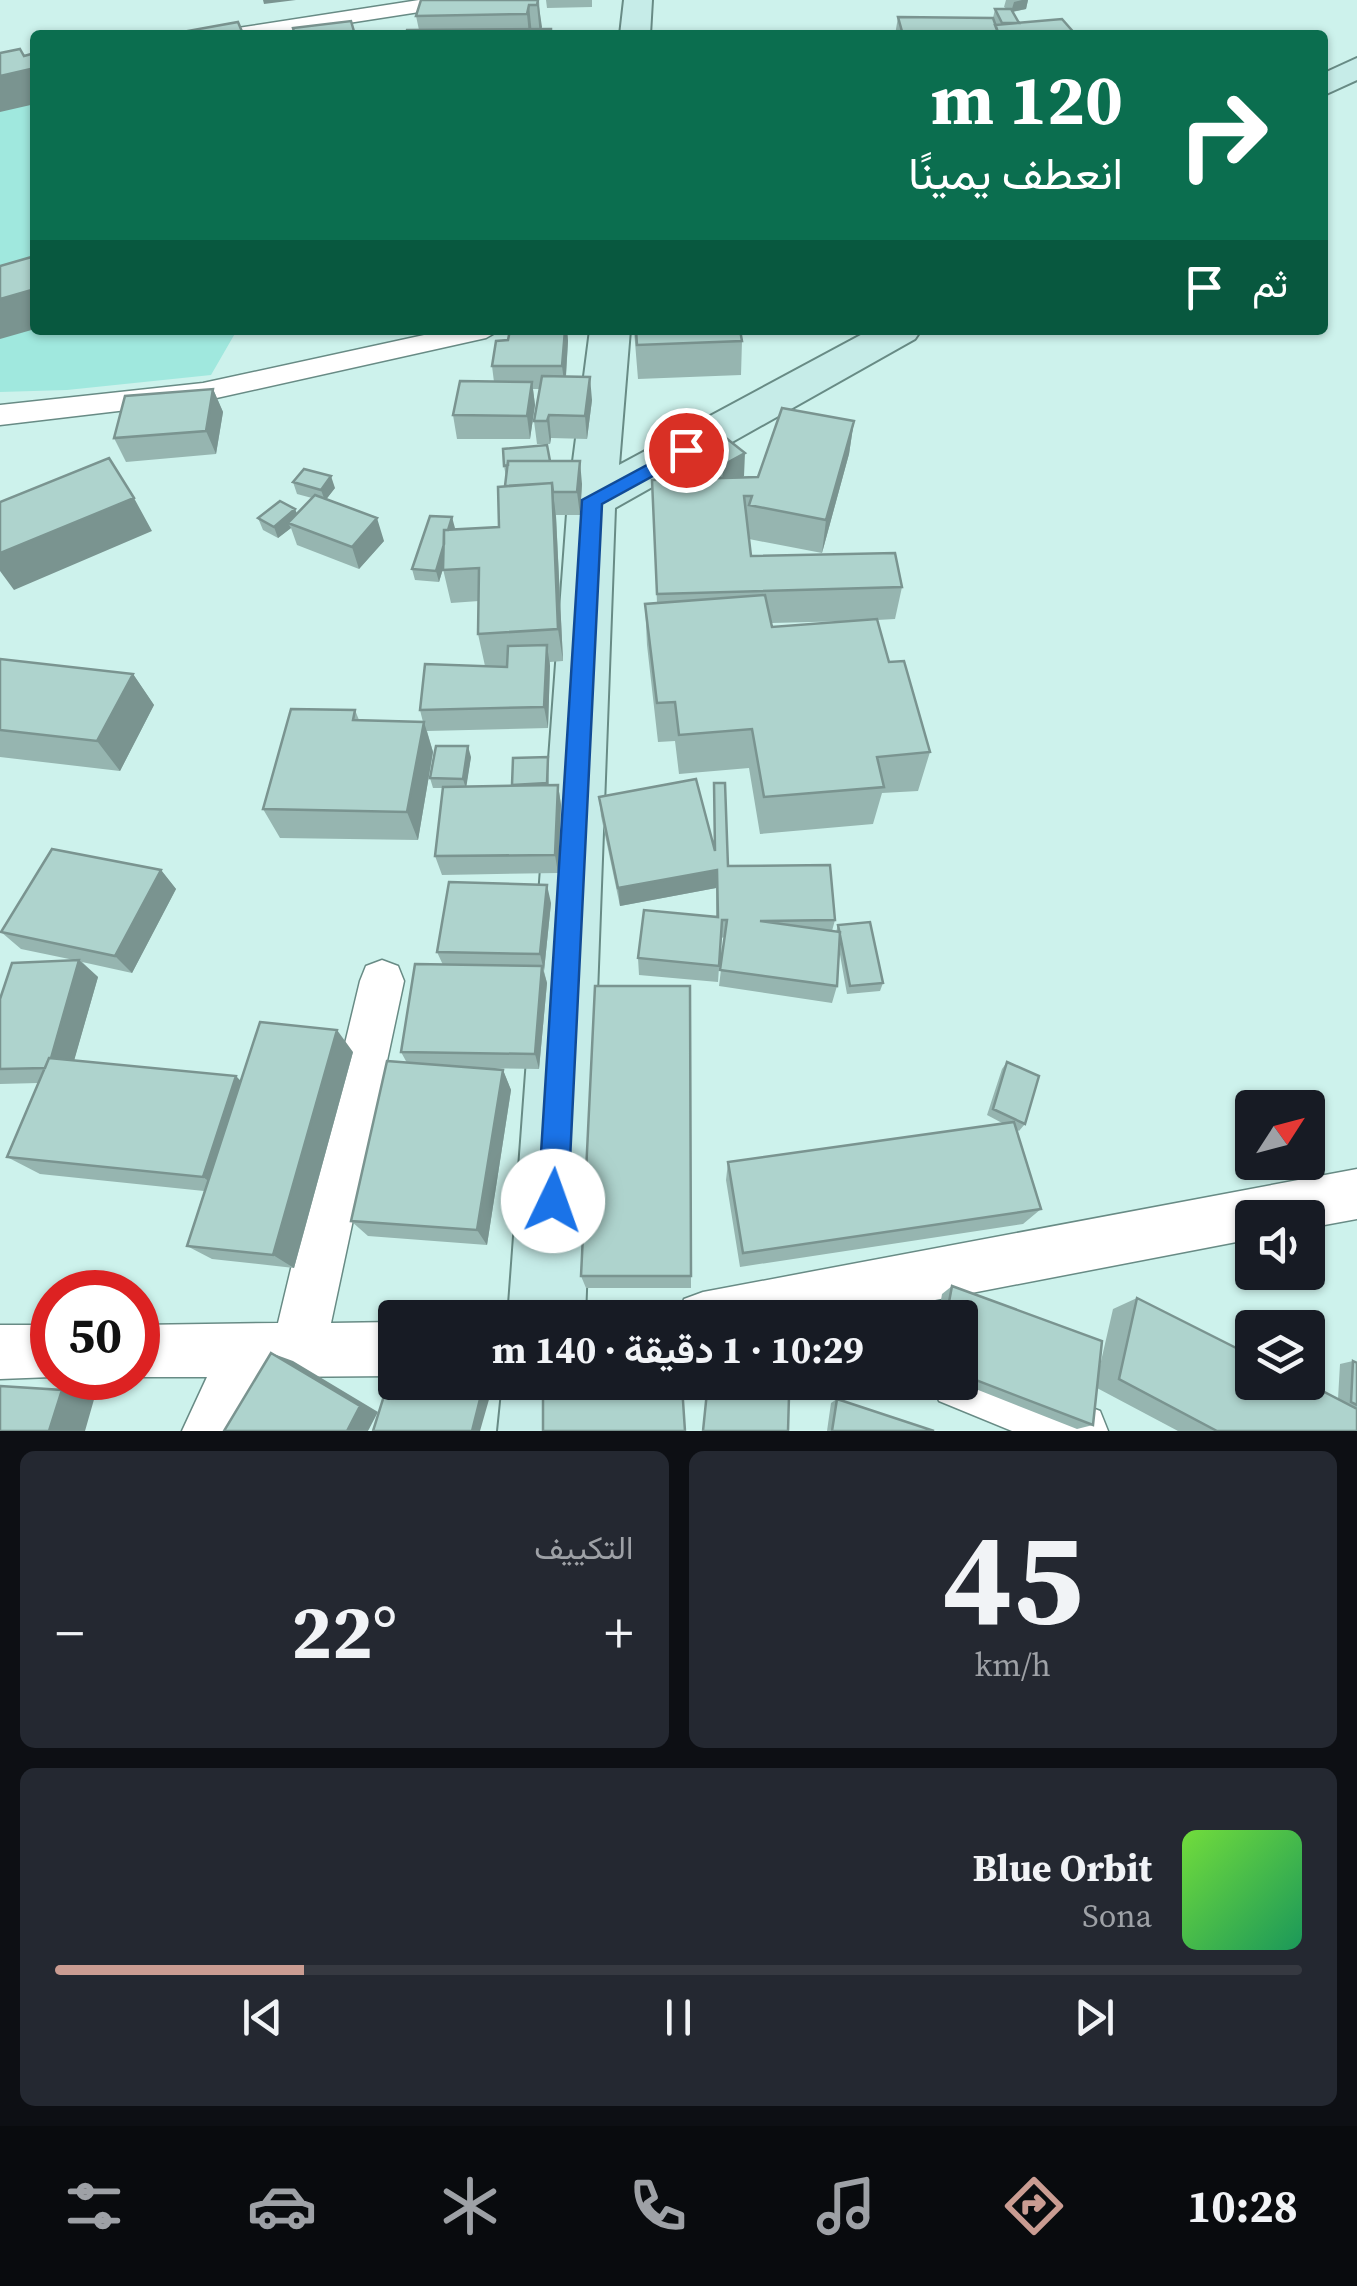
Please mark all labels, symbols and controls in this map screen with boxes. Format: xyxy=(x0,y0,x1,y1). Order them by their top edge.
text: 120 m xyxy=(931,51,1123,147)
icon: right xyxy=(1158,70,1288,200)
text: انعطف يمينًا xyxy=(908,142,1123,204)
text: ثم xyxy=(1252,258,1288,310)
icon: arrive xyxy=(1177,260,1232,315)
pin xyxy=(644,408,729,493)
icon: arrive xyxy=(659,423,714,478)
north arrow xyxy=(1235,1090,1325,1180)
map controls xyxy=(1235,1090,1325,1400)
position arrow xyxy=(501,1149,605,1253)
button: sound xyxy=(1235,1200,1325,1290)
speed limit sign: 50 xyxy=(30,1270,160,1400)
button: layers xyxy=(1235,1310,1325,1400)
text: 10:29 · 1 دقيقة · 140 m xyxy=(492,1324,864,1376)
text: 45 xyxy=(942,1488,1083,1667)
text: التكييف xyxy=(534,1526,634,1570)
text: 22° xyxy=(291,1580,397,1683)
text: − xyxy=(55,1595,84,1670)
text: + xyxy=(604,1595,634,1670)
text: km/h xyxy=(975,1643,1051,1687)
text: Blue Orbit xyxy=(972,1842,1152,1894)
text: Sona xyxy=(1082,1894,1152,1938)
icon: previous xyxy=(235,1990,290,2045)
icon: pause xyxy=(651,1990,706,2045)
icon: next xyxy=(1067,1990,1122,2045)
icon: filters xyxy=(59,2171,129,2241)
icon: car xyxy=(247,2171,317,2241)
icon: climate xyxy=(435,2171,505,2241)
icon: phone xyxy=(623,2171,693,2241)
icon: music xyxy=(811,2171,881,2241)
icon: directions xyxy=(999,2171,1069,2241)
text: 10:28 xyxy=(1187,2175,1298,2237)

